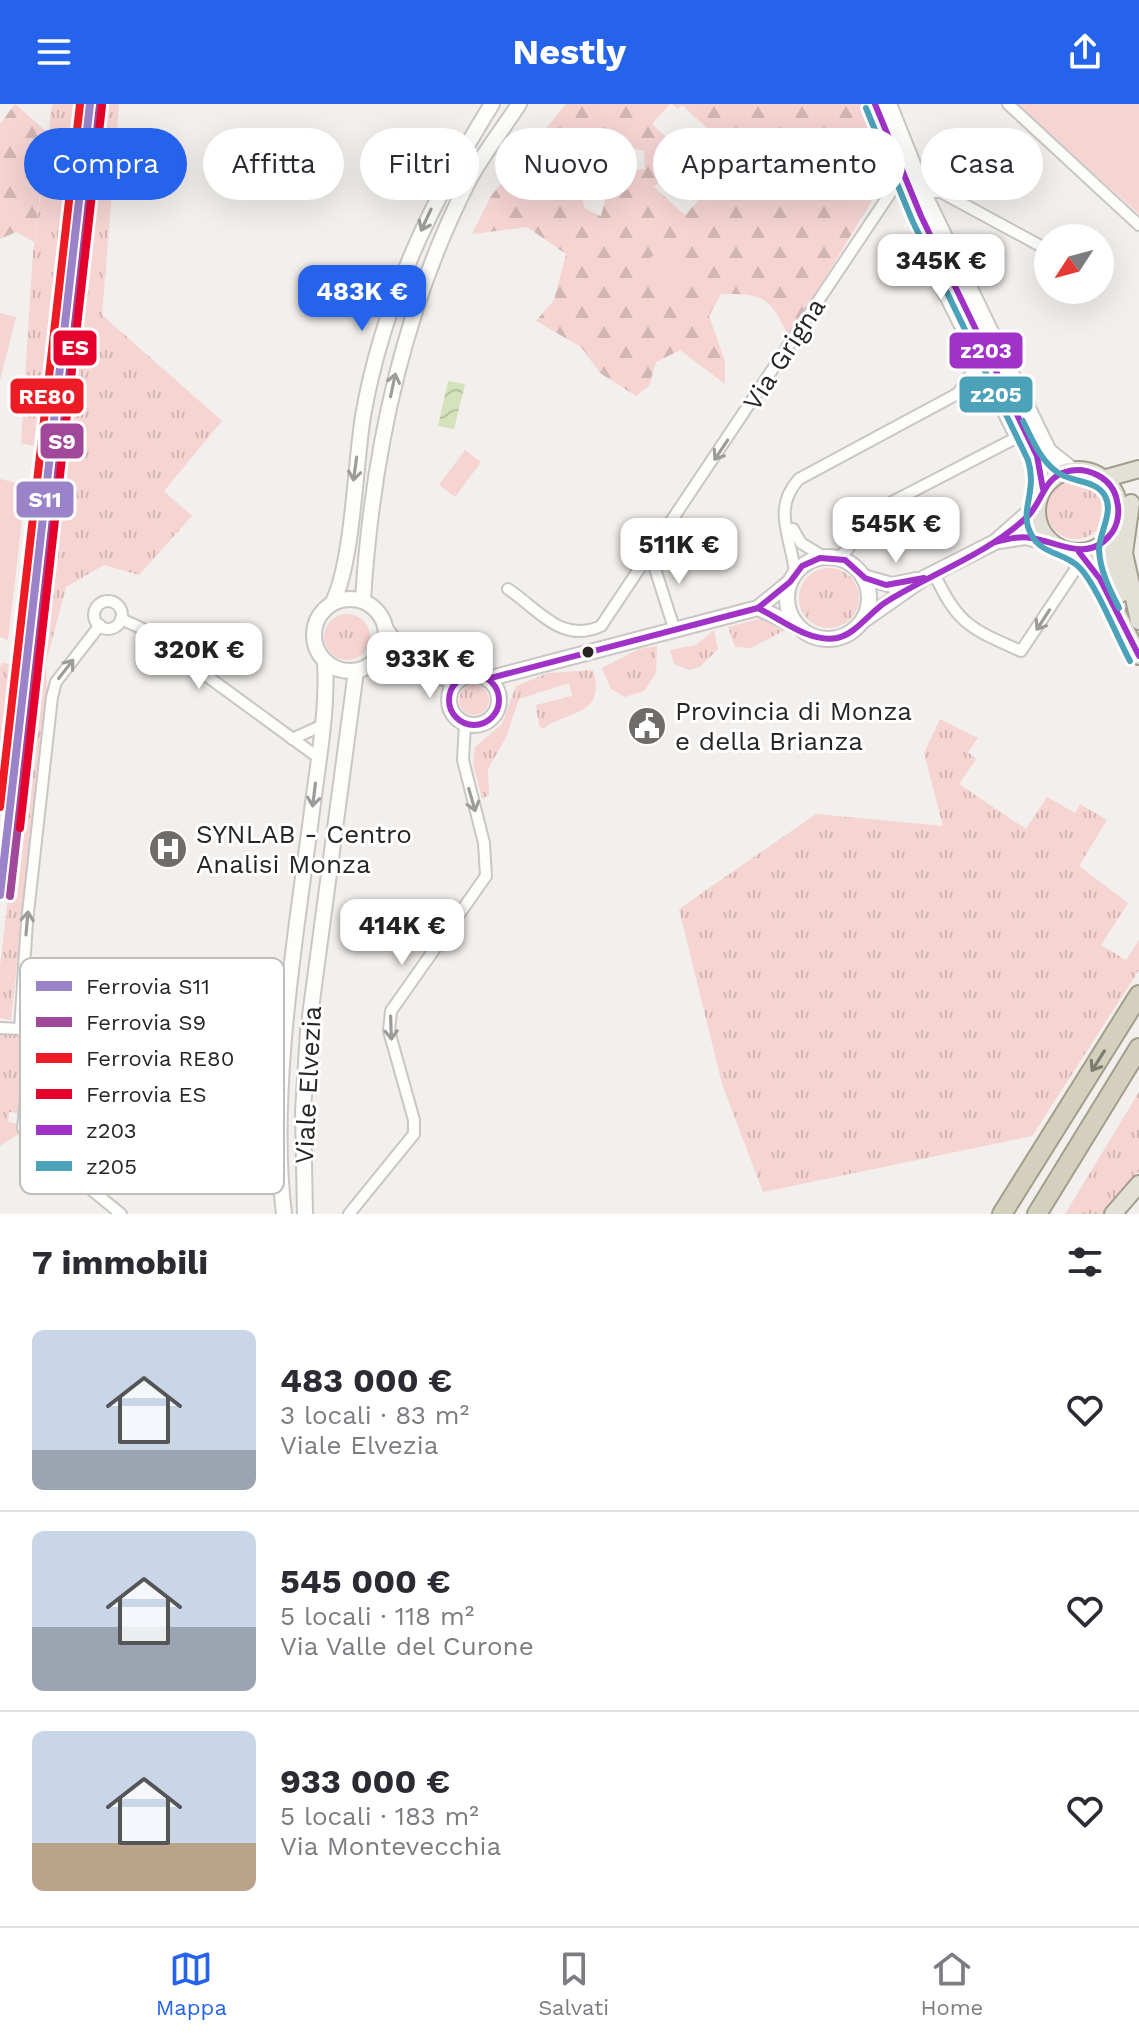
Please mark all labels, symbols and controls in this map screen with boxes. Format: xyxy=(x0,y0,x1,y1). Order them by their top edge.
icon: menu xyxy=(32,30,76,74)
icon: share xyxy=(1063,30,1107,74)
text: Nestly xyxy=(513,31,626,73)
chip: Compra xyxy=(24,128,187,200)
chip: Affitta xyxy=(203,128,344,200)
chip: Filtri xyxy=(360,128,479,200)
chip: Nuovo xyxy=(495,128,637,200)
chip: Appartamento xyxy=(653,128,905,200)
chip: Casa xyxy=(921,128,1043,200)
one-way arrow xyxy=(418,208,433,232)
north arrow xyxy=(1034,224,1114,304)
map controls xyxy=(1034,224,1114,304)
pin: 345K € xyxy=(876,234,1006,302)
text: 345K € xyxy=(896,245,986,275)
pin: 483K € xyxy=(297,265,427,333)
text: 483K € xyxy=(316,276,408,306)
street label: Via Grigna xyxy=(737,292,832,416)
line badge: ES xyxy=(52,329,98,367)
line badge: z203 xyxy=(948,331,1024,370)
text: ES xyxy=(61,335,89,360)
text: z203 xyxy=(960,338,1012,363)
one-way arrow xyxy=(386,372,401,398)
line badge: z205 xyxy=(958,375,1034,414)
line badge: RE80 xyxy=(9,377,85,415)
text: z205 xyxy=(970,382,1022,407)
text: RE80 xyxy=(18,384,76,409)
line badge: S9 xyxy=(39,422,85,460)
text: S9 xyxy=(48,429,76,454)
one-way arrow xyxy=(712,438,729,460)
one-way arrow xyxy=(347,456,362,481)
line badge: S11 xyxy=(15,480,75,519)
text: S11 xyxy=(28,487,62,512)
pin: 545K € xyxy=(831,497,961,565)
text: 545K € xyxy=(851,508,941,538)
pin: 511K € xyxy=(614,518,744,586)
text: 511K € xyxy=(638,529,720,559)
one-way arrow xyxy=(1034,608,1050,631)
pin: 320K € xyxy=(134,623,264,691)
pin: 933K € xyxy=(365,632,495,700)
text: 320K € xyxy=(153,634,245,664)
text: 933K € xyxy=(385,643,475,673)
unlabelled marker xyxy=(580,644,596,660)
one-way arrow xyxy=(58,658,75,680)
place label: Provincia di Monza e della Brianza xyxy=(675,696,912,756)
public building icon: Provincia di Monza e della Brianza xyxy=(626,705,668,747)
one-way arrow xyxy=(306,782,321,807)
one-way arrow xyxy=(465,787,480,813)
place label: SYNLAB - Centro Analisi Monza xyxy=(196,819,412,879)
hospital icon: SYNLAB - Centro Analisi Monza xyxy=(147,828,189,870)
pin: 414K € xyxy=(337,899,467,967)
one-way arrow xyxy=(20,910,35,937)
text: 414K € xyxy=(358,910,446,940)
legend xyxy=(20,958,284,1194)
text: Ferrovia S11 xyxy=(86,974,210,999)
street label: Viale Elvezia xyxy=(289,1005,327,1165)
text: Ferrovia S9 xyxy=(86,1010,206,1035)
one-way arrow xyxy=(384,1014,399,1040)
text: Ferrovia RE80 xyxy=(86,1046,234,1071)
one-way arrow xyxy=(1089,1049,1105,1072)
text: Ferrovia ES xyxy=(86,1082,207,1107)
text: z203 xyxy=(86,1118,137,1143)
text: z205 xyxy=(86,1154,137,1179)
icon: filters xyxy=(1063,1240,1107,1284)
text: 7 immobili xyxy=(32,1242,208,1282)
text: 483 000 € xyxy=(280,1360,452,1400)
icon: home xyxy=(96,1362,192,1458)
icon: heart xyxy=(1063,1388,1107,1432)
text: 3 locali · 83 m² xyxy=(280,1400,469,1430)
text: Viale Elvezia xyxy=(280,1430,438,1460)
text: 545 000 € xyxy=(280,1561,451,1601)
icon: home xyxy=(96,1563,192,1659)
icon: heart xyxy=(1063,1589,1107,1633)
text: 5 locali · 118 m² xyxy=(280,1601,474,1631)
text: Via Valle del Curone xyxy=(280,1631,534,1661)
text: 933 000 € xyxy=(280,1761,450,1801)
icon: home xyxy=(96,1763,192,1859)
icon: heart xyxy=(1063,1789,1107,1833)
text: 5 locali · 183 m² xyxy=(280,1801,479,1831)
text: Via Montevecchia xyxy=(280,1831,501,1861)
tab: Mappa xyxy=(156,1947,227,2020)
tab: Salvati xyxy=(538,1947,609,2020)
tab: Home xyxy=(920,1947,983,2020)

